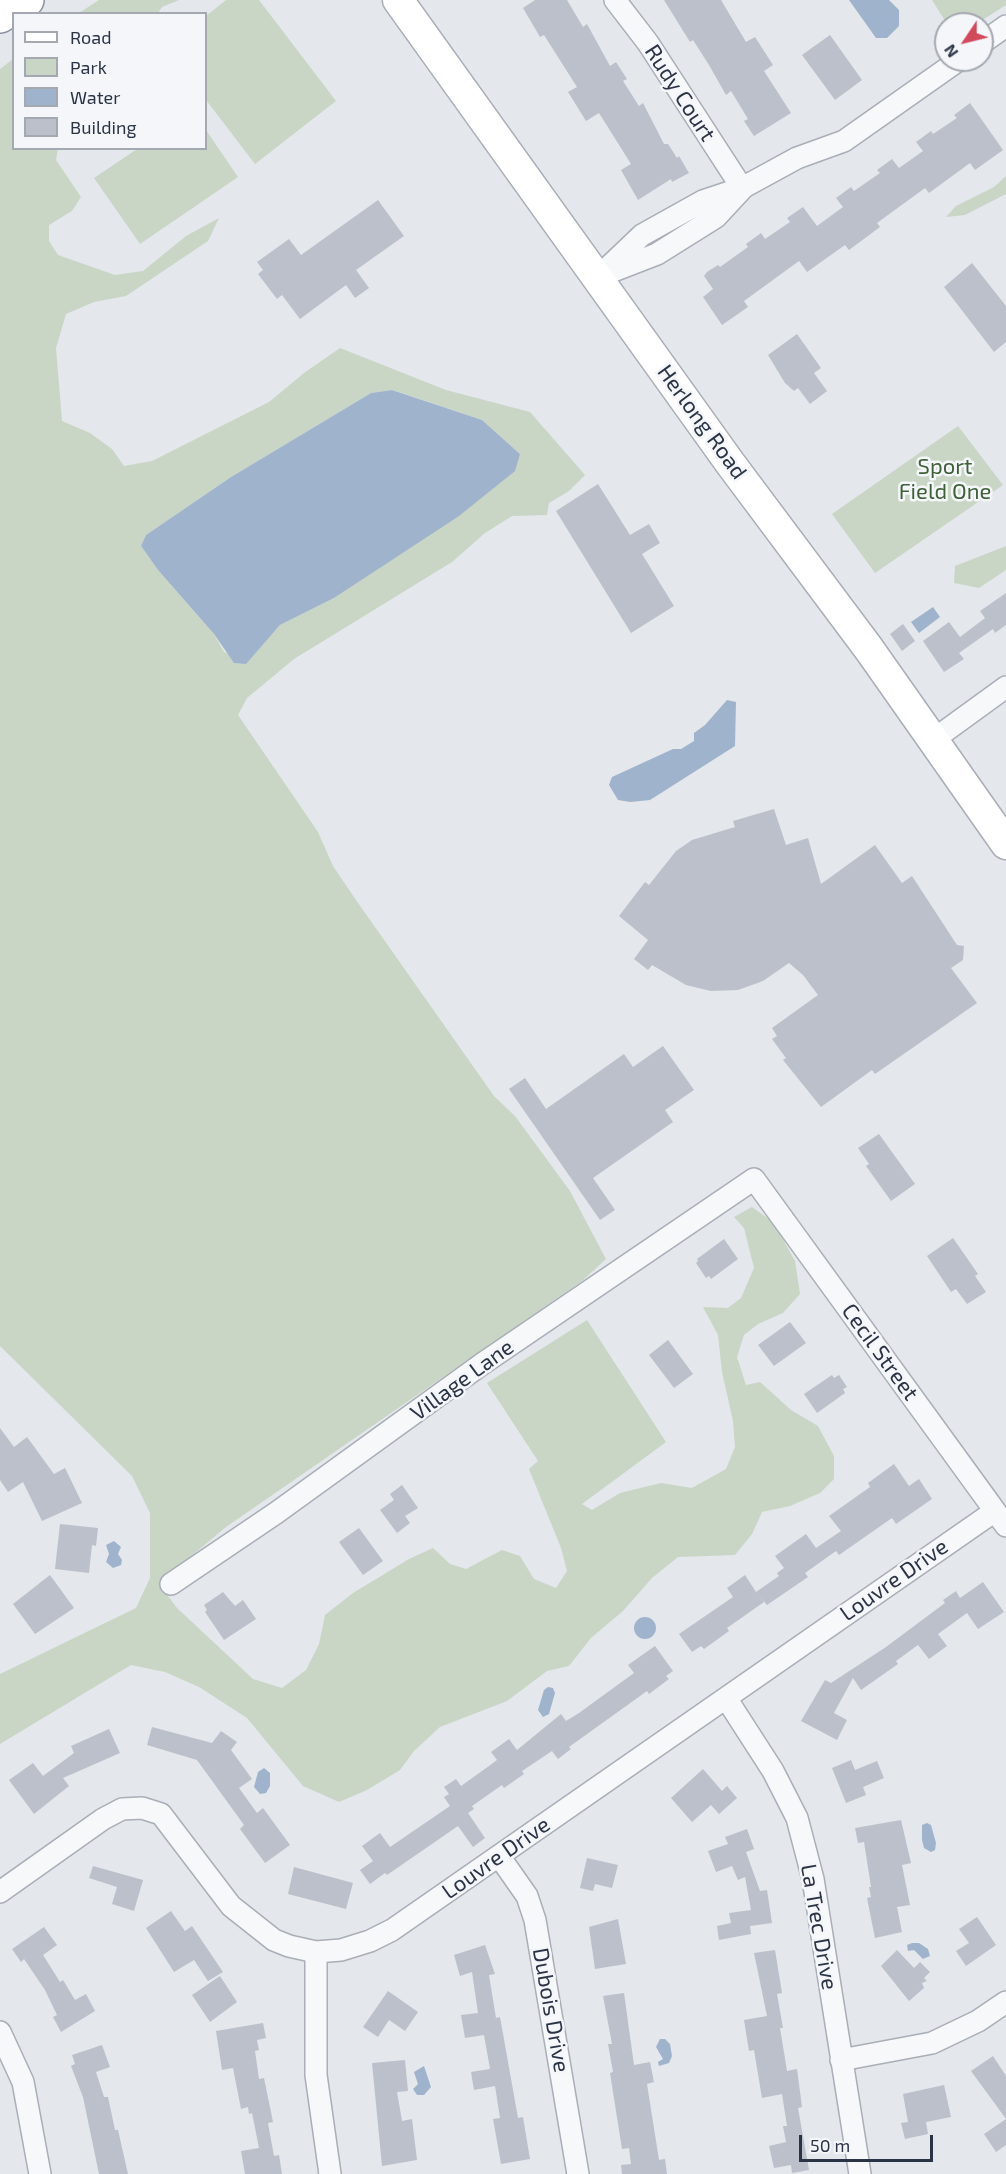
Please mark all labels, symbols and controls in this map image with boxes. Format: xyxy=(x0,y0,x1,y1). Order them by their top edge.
legend xyxy=(12,12,207,150)
north arrow xyxy=(934,12,994,72)
text: Road xyxy=(70,26,111,48)
street label: Rudy Court xyxy=(639,40,721,146)
text: N xyxy=(939,41,962,62)
text: Park xyxy=(70,56,107,78)
text: Water xyxy=(70,86,120,108)
text: Building xyxy=(70,116,137,138)
street label: Herlong Road xyxy=(652,360,752,484)
park label: Sport Field One xyxy=(899,454,991,506)
street label: Cecil Street xyxy=(836,1298,924,1406)
street label: Village Lane xyxy=(405,1334,519,1426)
street label: Louvre Drive xyxy=(835,1533,953,1627)
street label: Louvre Drive xyxy=(437,1811,555,1905)
street label: La Trec Drive xyxy=(795,1862,843,1992)
street label: Dubois Drive xyxy=(527,1946,575,2074)
scale bar xyxy=(802,2123,936,2161)
text: 50 m xyxy=(810,2134,850,2156)

